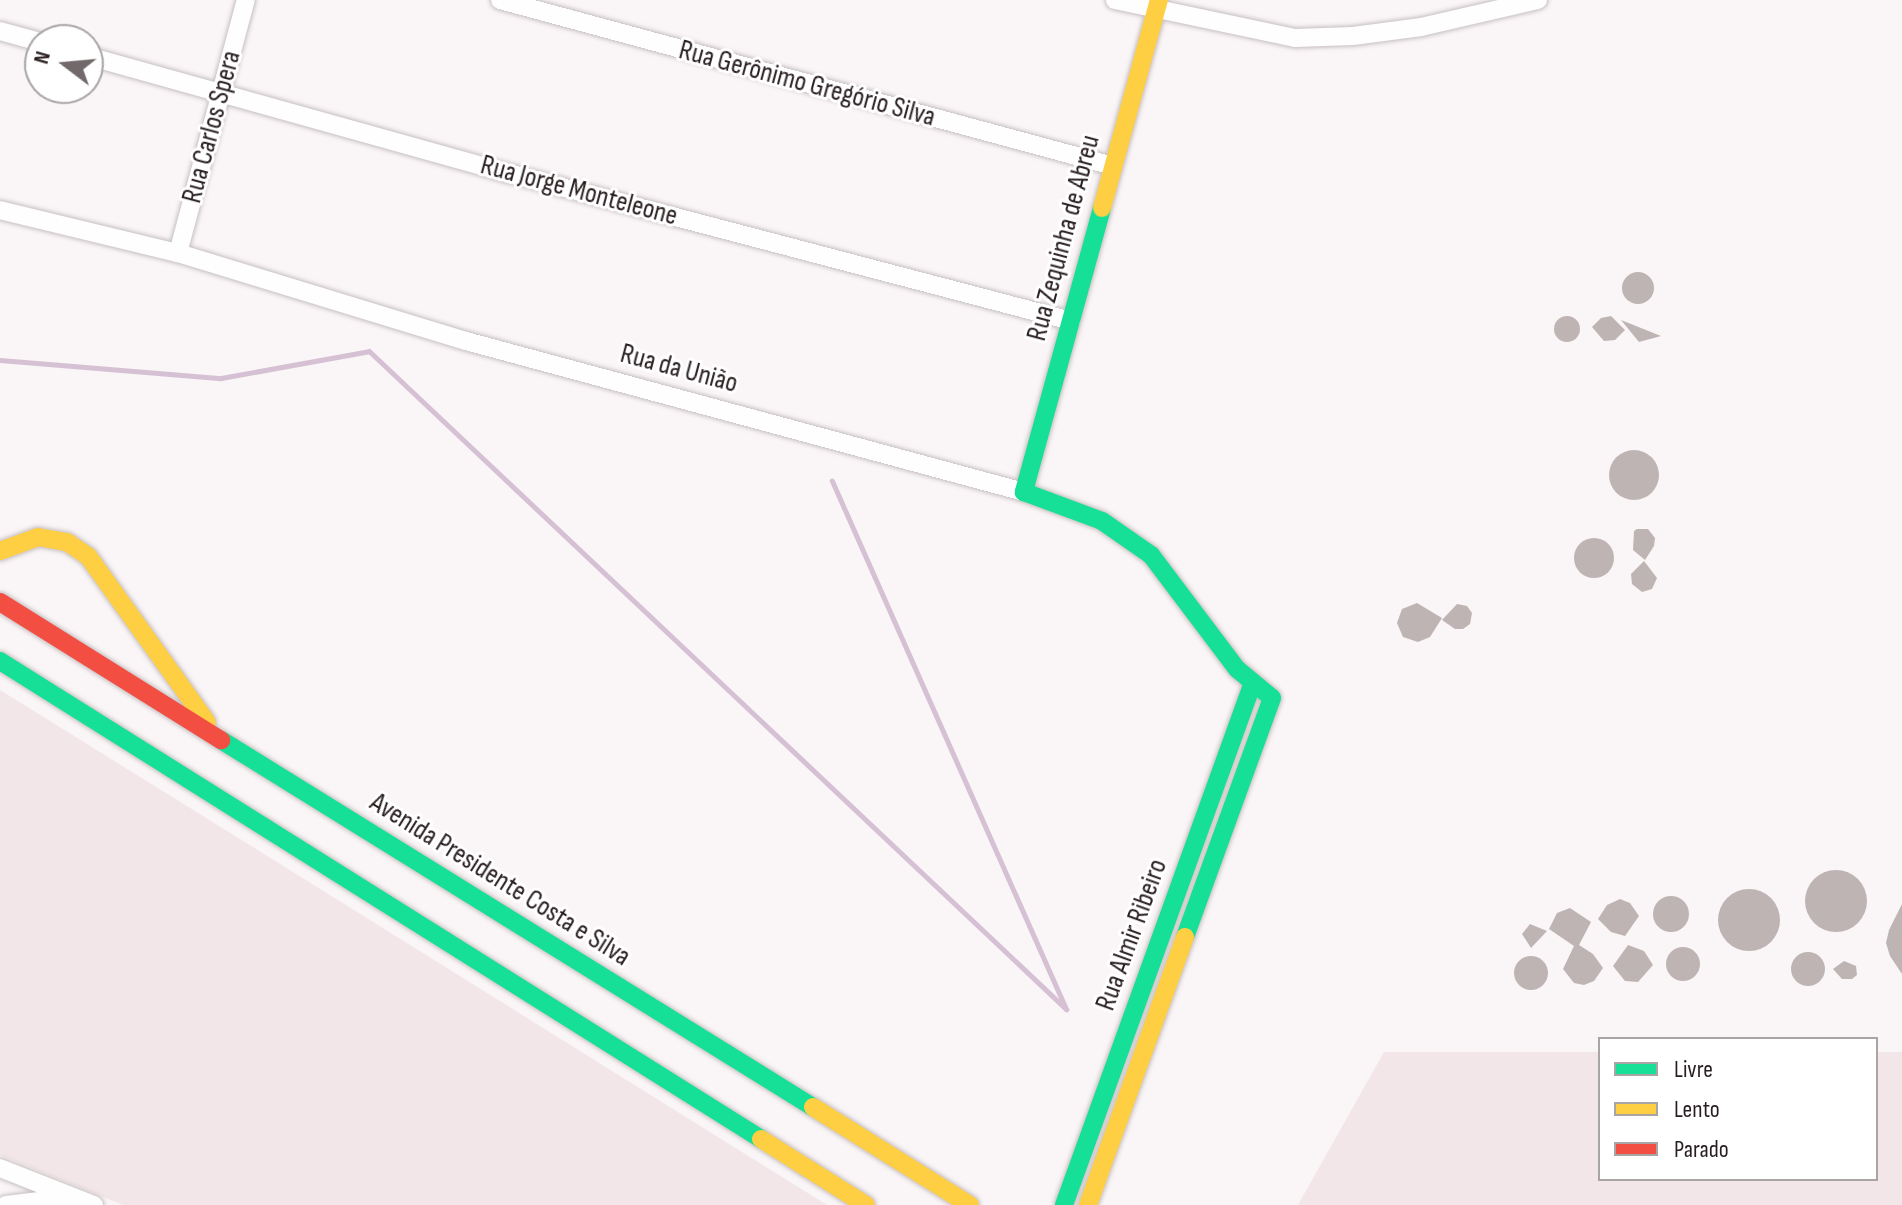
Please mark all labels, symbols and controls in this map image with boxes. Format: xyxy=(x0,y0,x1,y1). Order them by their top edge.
north arrow xyxy=(24,24,104,104)
street label: Rua Gerônimo Gregório Silva xyxy=(675,34,939,134)
street label: Rua Carlos Spera xyxy=(176,47,248,207)
text: N xyxy=(28,48,57,67)
street label: Rua Zequinha de Abreu xyxy=(1020,131,1108,345)
street label: Rua Jorge Monteleone xyxy=(477,149,681,233)
street label: Rua da União xyxy=(617,337,741,401)
street label: Avenida Presidente Costa e Silva xyxy=(364,786,636,974)
street label: Rua Almir Ribeiro xyxy=(1089,855,1175,1015)
legend xyxy=(1598,1037,1878,1181)
text: Livre xyxy=(1674,1055,1713,1084)
text: Lento xyxy=(1674,1095,1720,1124)
text: Parado xyxy=(1674,1135,1729,1164)

